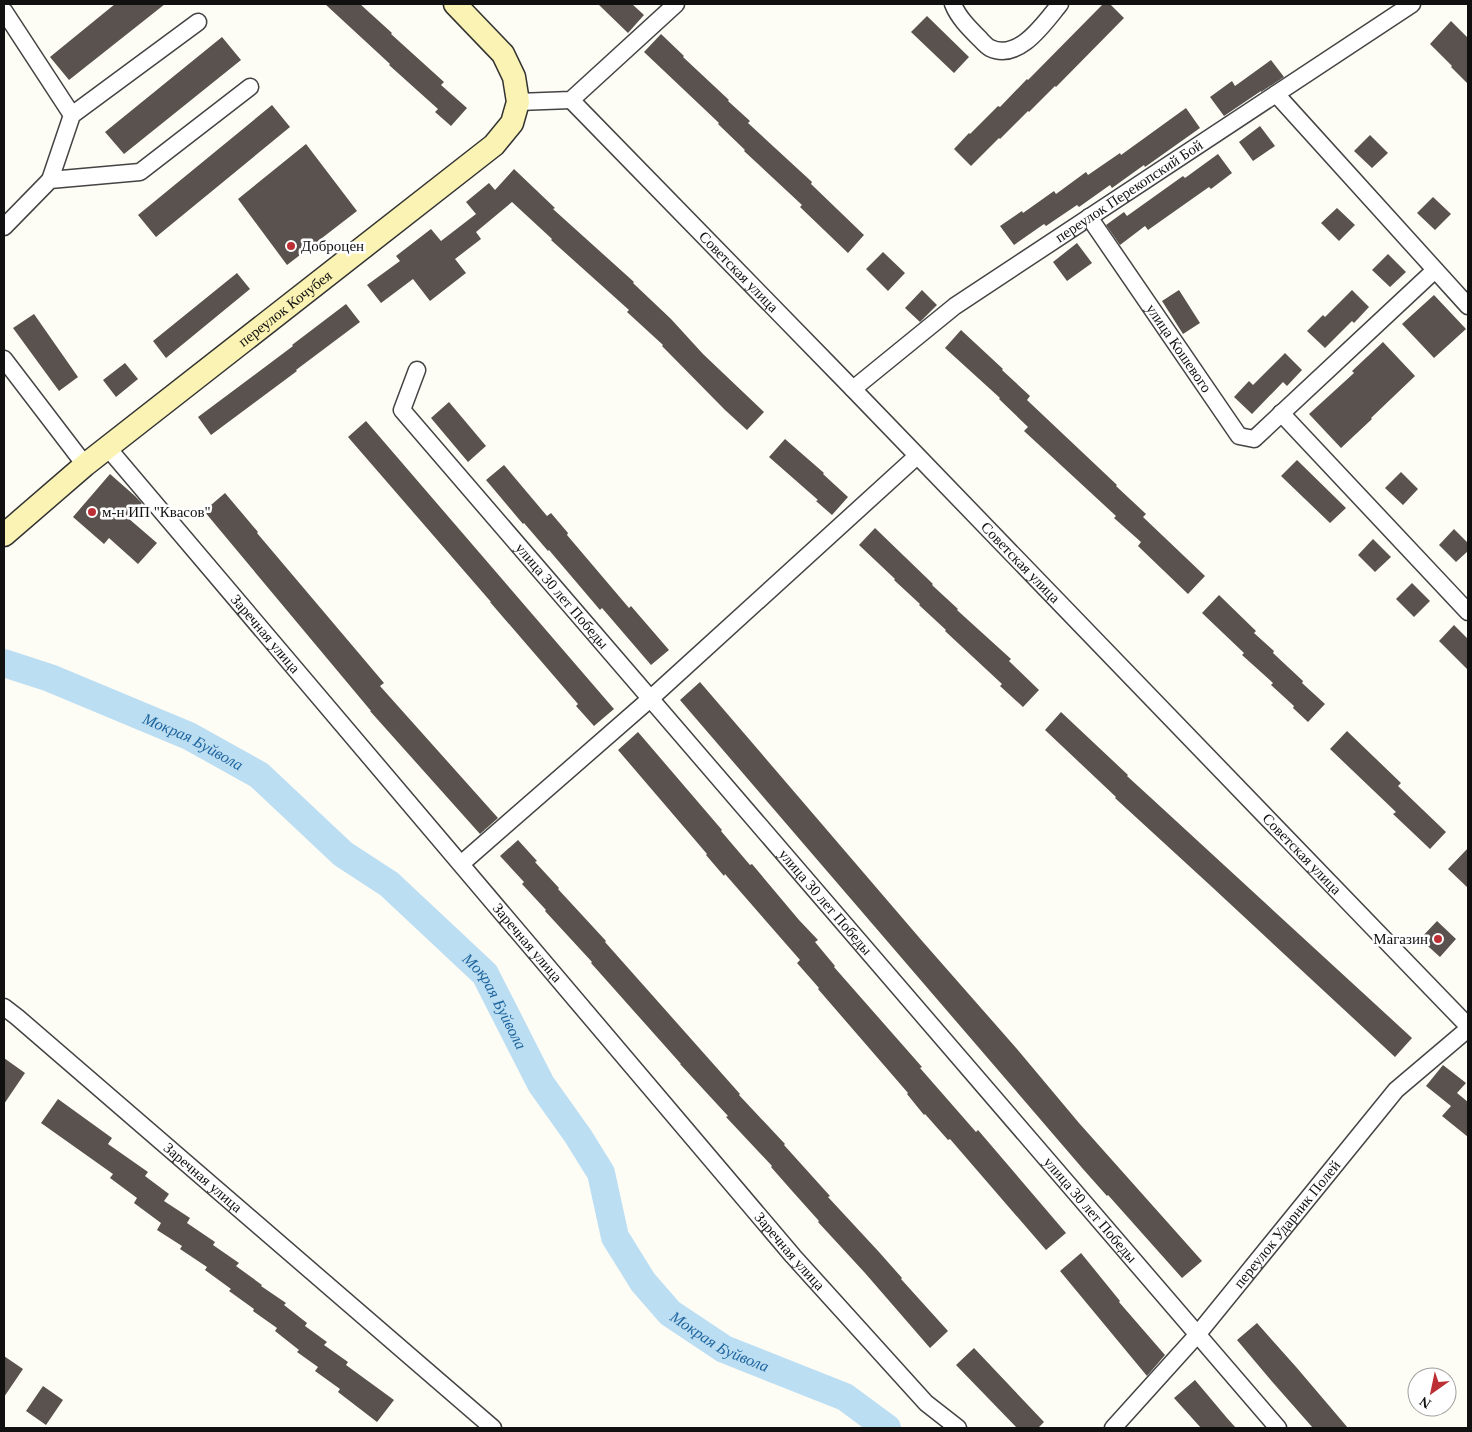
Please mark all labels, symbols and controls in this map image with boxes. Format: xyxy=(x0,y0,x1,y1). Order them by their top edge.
street label: переулок Перекопский Бой xyxy=(1052,137,1206,245)
street label: Советская улица xyxy=(696,228,782,316)
place label: Доброцен xyxy=(301,238,364,254)
marker: Доброцен xyxy=(285,240,297,252)
street label: переулок Кочубея xyxy=(235,267,335,350)
street label: улица Кошевого xyxy=(1143,301,1215,395)
place label: м-н ИП "Квасов" xyxy=(102,504,211,520)
marker: м-н ИП "Квасов" xyxy=(86,506,98,518)
street label: Советская улица xyxy=(978,519,1063,606)
street label: улица 30 лет Победы xyxy=(512,540,612,652)
street label: Заречная улица xyxy=(228,591,303,677)
water label: Мокрая Буйвола xyxy=(139,709,246,774)
street label: Советская улица xyxy=(1259,810,1345,898)
street label: улица 30 лет Победы xyxy=(776,846,875,958)
street label: Заречная улица xyxy=(490,900,565,986)
place label: Магазин xyxy=(1373,931,1428,947)
marker: Магазин xyxy=(1432,933,1444,945)
water label: Мокрая Буйвола xyxy=(458,949,530,1052)
street label: Заречная улица xyxy=(161,1139,245,1216)
street label: улица 30 лет Победы xyxy=(1041,1154,1140,1266)
street label: переулок Ударник Полей xyxy=(1231,1157,1343,1291)
street label: Заречная улица xyxy=(752,1209,828,1294)
water label: Мокрая Буйвола xyxy=(666,1307,771,1375)
north arrow xyxy=(1407,1367,1457,1417)
text: N xyxy=(1417,1393,1434,1412)

